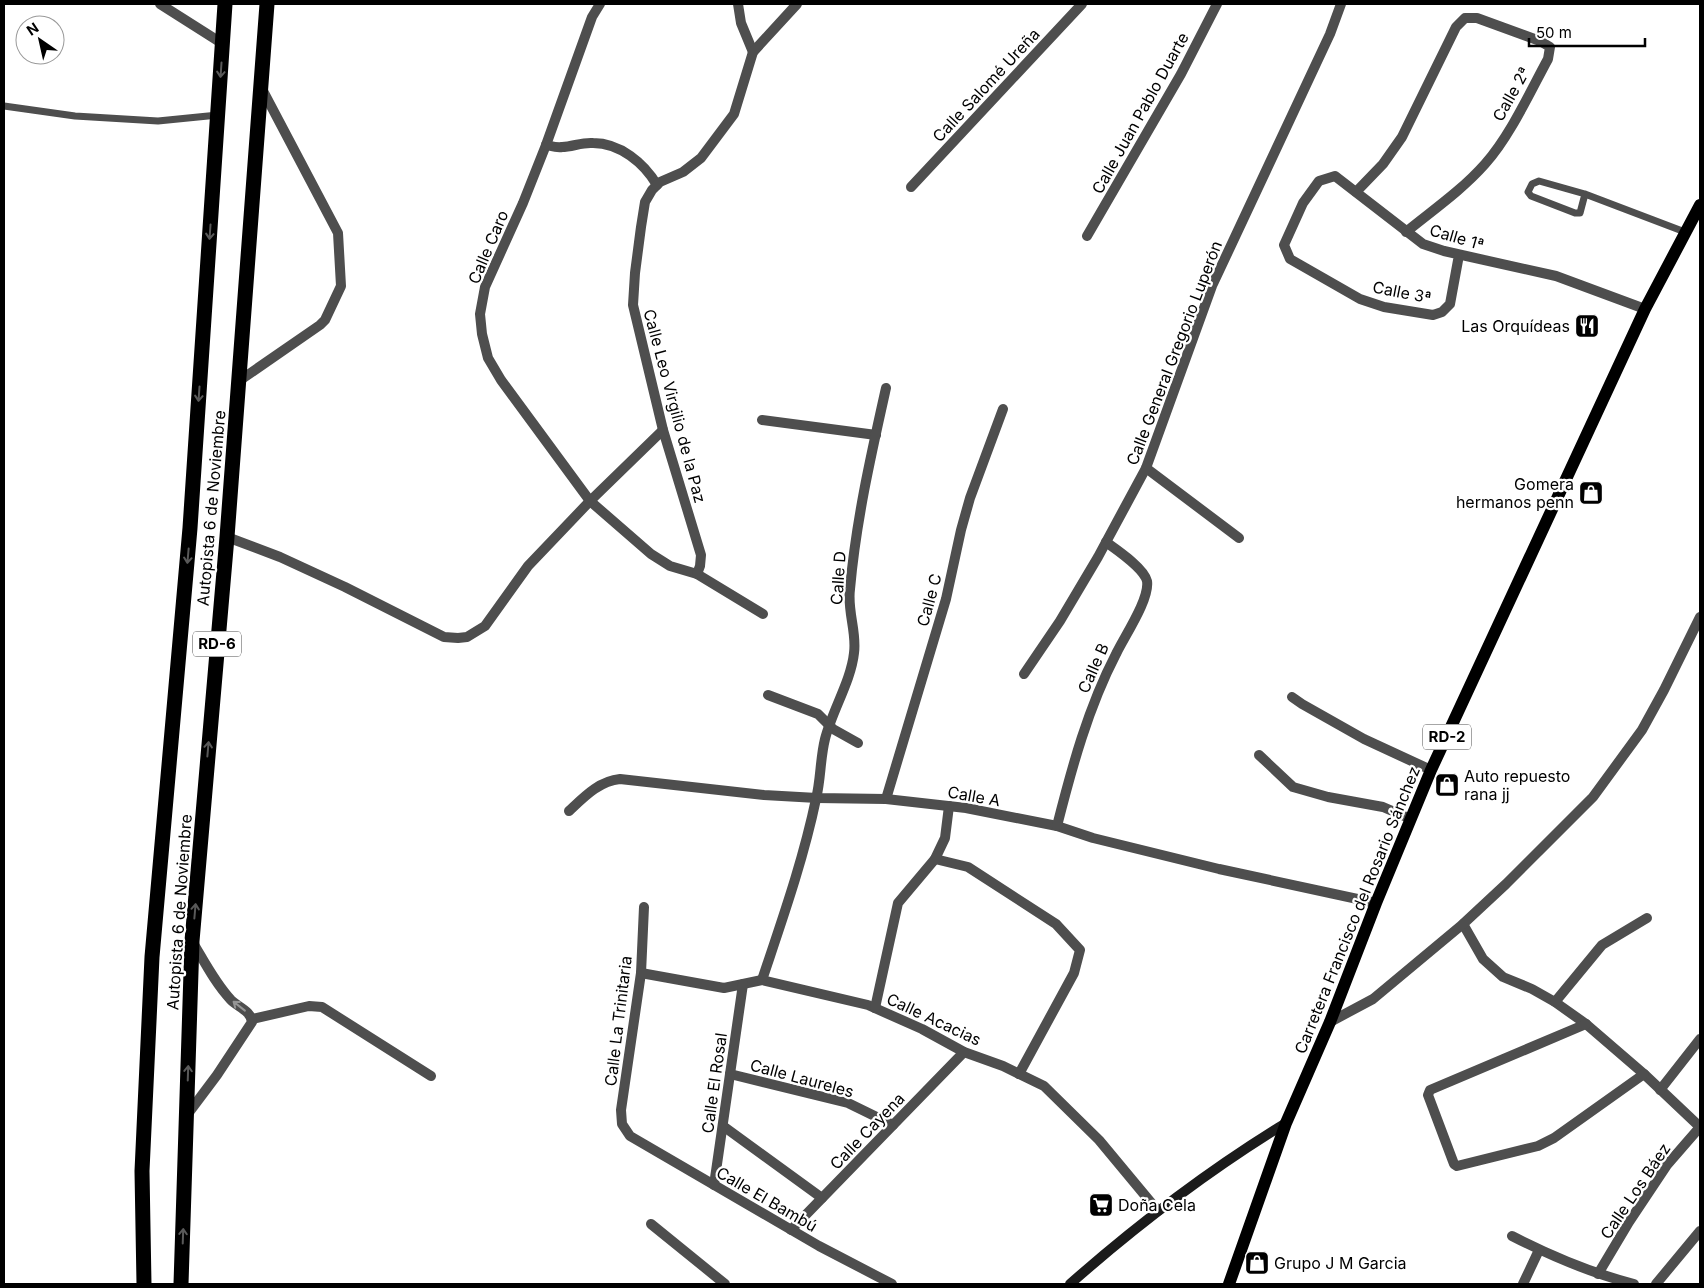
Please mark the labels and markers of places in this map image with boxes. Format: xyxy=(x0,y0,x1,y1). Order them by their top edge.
restaurant icon: Las Orquídeas xyxy=(1574,313,1600,339)
place label: Las Orquídeas xyxy=(1461,316,1570,336)
place label: Gomera hermanos penn xyxy=(1456,474,1574,512)
shop icon: Gomera hermanos penn xyxy=(1578,480,1604,506)
place label: Auto repuesto rana jj xyxy=(1464,766,1570,804)
shop icon: Auto repuesto rana jj xyxy=(1434,772,1460,798)
supermarket icon: Doña Cela xyxy=(1088,1192,1114,1218)
place label: Doña Cela xyxy=(1118,1195,1196,1215)
shop icon: Grupo J M Garcia xyxy=(1244,1250,1270,1276)
place label: Grupo J M Garcia xyxy=(1274,1253,1407,1273)

